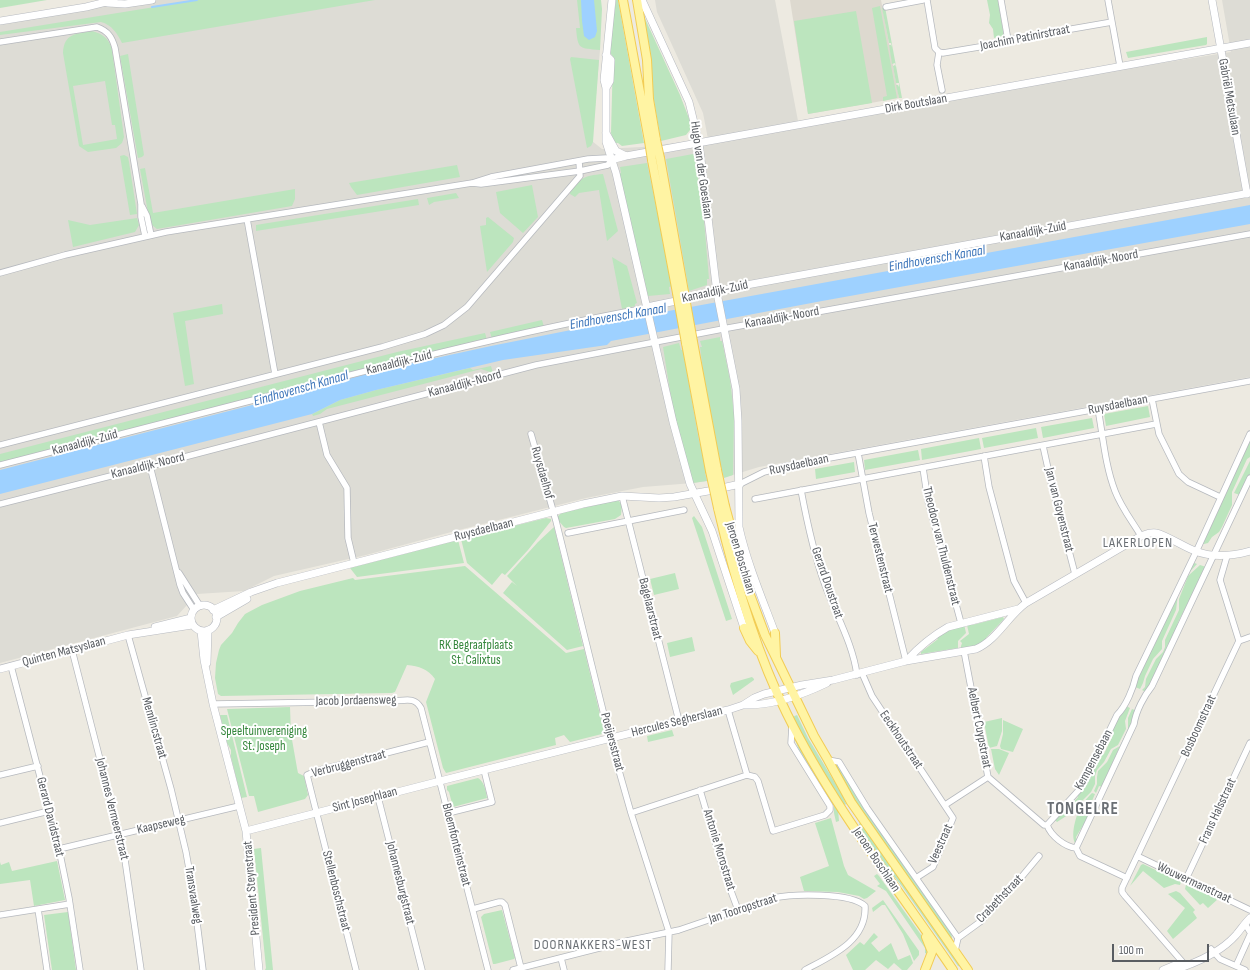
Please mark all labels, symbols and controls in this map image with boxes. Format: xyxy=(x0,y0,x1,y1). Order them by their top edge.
street label: Joachim Patinirstraat xyxy=(979,22,1071,54)
street label: Gabriël Metsulaan xyxy=(1215,57,1243,137)
street label: Dirk Boutslaan xyxy=(884,91,948,117)
street label: Hugo van der Goeslaan xyxy=(686,120,716,220)
street label: Kanaaldijk-Zuid xyxy=(998,218,1068,246)
water label: Eindhovensch Kanaal xyxy=(888,242,986,276)
street label: Kanaaldijk-Noord xyxy=(1063,247,1139,275)
street label: Kanaaldijk-Zuid xyxy=(680,277,750,307)
water label: Eindhovensch Kanaal xyxy=(569,300,667,334)
street label: Kanaaldijk-Noord xyxy=(744,304,820,332)
street label: Kanaaldijk-Zuid xyxy=(364,347,434,379)
water label: Eindhovensch Kanaal xyxy=(252,367,350,411)
street label: Kanaaldijk-Noord xyxy=(427,367,503,401)
street label: Ruysdaelbaan xyxy=(1087,392,1149,418)
street label: Kanaaldijk-Zuid xyxy=(50,427,120,459)
street label: Ruysdaelhof xyxy=(527,445,557,501)
street label: Kanaaldijk-Noord xyxy=(110,449,186,483)
street label: Ruysdaelbaan xyxy=(768,451,830,479)
street label: Jan van Goyenstraat xyxy=(1041,466,1077,554)
street label: Theodoor van Thuldenstraat xyxy=(919,485,963,607)
street label: Ruysdaelbaan xyxy=(453,515,515,545)
street label: Jeroen Boschlaan xyxy=(722,520,758,596)
street label: Terwestenstraat xyxy=(864,521,896,595)
district label: LAKERLOPEN xyxy=(1103,535,1173,551)
street label: Gerard Doustraat xyxy=(807,545,847,621)
street label: Bagelaarstraat xyxy=(635,576,665,642)
street label: Quinten Matsyslaan xyxy=(21,633,107,671)
park label: RK Begraafplaats St. Calixtus xyxy=(439,638,513,669)
street label: Aelbert Cuypstraat xyxy=(964,686,994,770)
street label: Jacob Jordaensweg xyxy=(315,692,397,710)
street label: Bosboomstraat xyxy=(1178,693,1220,759)
street label: Memlincstraat xyxy=(138,695,170,761)
street label: Hercules Segherslaan xyxy=(630,703,724,741)
street label: Eeckhoutstraat xyxy=(876,708,926,772)
street label: Poeijersstraat xyxy=(597,711,627,773)
park label: Speeltuinvereniging St. Joseph xyxy=(221,724,307,755)
street label: Kempensebaan xyxy=(1072,727,1116,793)
street label: Verbruggenstraat xyxy=(310,747,388,781)
street label: Johannes Vermeerstraat xyxy=(92,756,132,862)
street label: Gerard Davidstraat xyxy=(33,776,67,858)
street label: Frans Halsstraat xyxy=(1196,776,1240,846)
street label: Sint Josephlaan xyxy=(331,784,399,816)
district label: TONGELRE xyxy=(1047,800,1119,820)
street label: Bloemfonteinstraat xyxy=(438,802,474,888)
street label: Antonie Morostraat xyxy=(699,807,739,893)
street label: Kaapseweg xyxy=(136,812,186,838)
street label: Veestraat xyxy=(925,822,957,866)
street label: Jeroen Boschlaan xyxy=(849,825,903,895)
street label: President Steynstraat xyxy=(240,840,264,936)
street label: Johannesburgstraat xyxy=(382,840,418,926)
street label: Stellenboschstraat xyxy=(318,849,354,933)
street label: Wouwermanstraat xyxy=(1154,859,1234,907)
street label: Transvaalweg xyxy=(181,865,205,925)
street label: Crabethstraat xyxy=(973,872,1027,926)
street label: Jan Tooropstraat xyxy=(707,891,779,927)
scale bar xyxy=(1114,936,1211,962)
district label: DOORNAKKERS-WEST xyxy=(534,937,652,953)
text: 100 m xyxy=(1119,943,1144,958)

